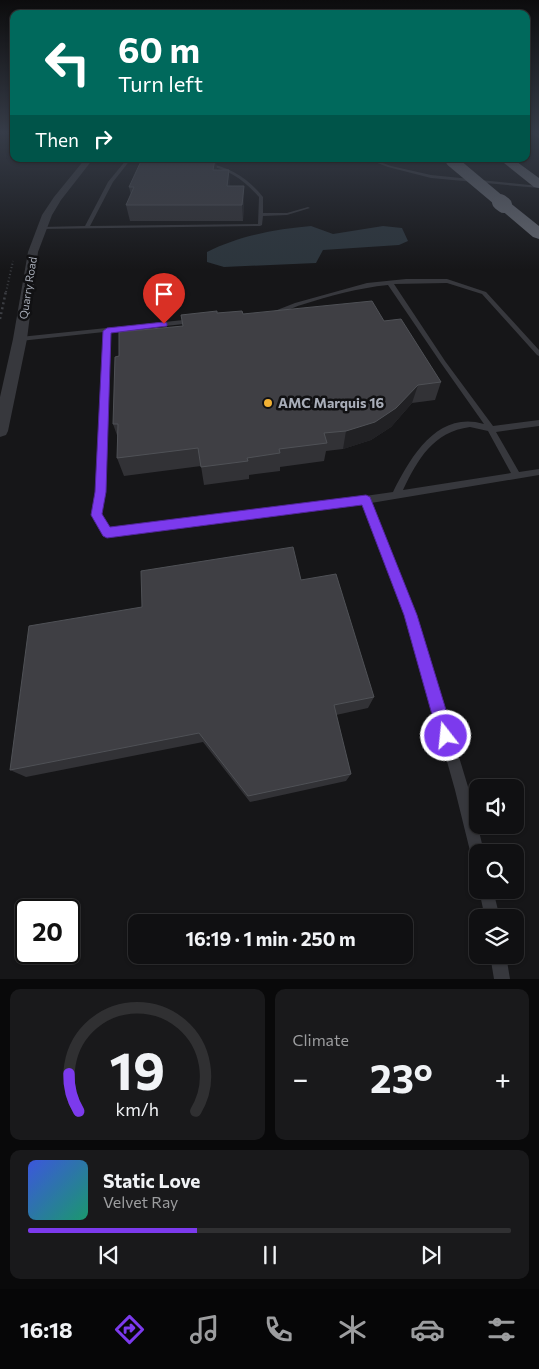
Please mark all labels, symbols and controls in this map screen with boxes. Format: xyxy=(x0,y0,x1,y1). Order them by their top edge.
text: 60 m xyxy=(118,27,200,70)
icon: left xyxy=(35,30,100,95)
text: Turn left xyxy=(118,70,203,97)
icon: right xyxy=(89,125,117,153)
text: Then xyxy=(35,128,79,151)
street label: Quarry Road xyxy=(16,256,39,320)
pin xyxy=(143,273,185,324)
icon: arrive xyxy=(150,280,178,308)
place label: AMC Marquis 16 xyxy=(278,394,385,411)
marker: AMC Marquis 16 xyxy=(262,397,274,409)
position arrow xyxy=(419,709,471,761)
map controls xyxy=(469,779,524,964)
button: sound xyxy=(469,779,524,834)
button: search xyxy=(469,844,524,899)
speed limit sign: 20 xyxy=(15,899,80,964)
button: layers xyxy=(469,909,524,964)
text: 16:19 · 1 min · 250 m xyxy=(185,927,356,950)
text: Climate xyxy=(293,1030,349,1049)
text: 19 xyxy=(109,1037,165,1101)
text: 23° xyxy=(370,1054,433,1101)
text: − xyxy=(293,1061,308,1095)
text: + xyxy=(495,1061,511,1095)
text: km/h xyxy=(116,1098,159,1120)
text: Static Love xyxy=(103,1169,200,1192)
text: Velvet Ray xyxy=(103,1192,178,1211)
icon: previous xyxy=(95,1241,123,1269)
icon: pause xyxy=(256,1241,284,1269)
icon: next xyxy=(417,1241,445,1269)
icon: directions xyxy=(112,1312,147,1347)
icon: music xyxy=(187,1312,222,1347)
icon: phone xyxy=(261,1312,296,1347)
icon: climate xyxy=(335,1312,370,1347)
icon: car xyxy=(410,1312,445,1347)
icon: filters xyxy=(484,1312,519,1347)
text: 16:18 xyxy=(20,1316,73,1343)

